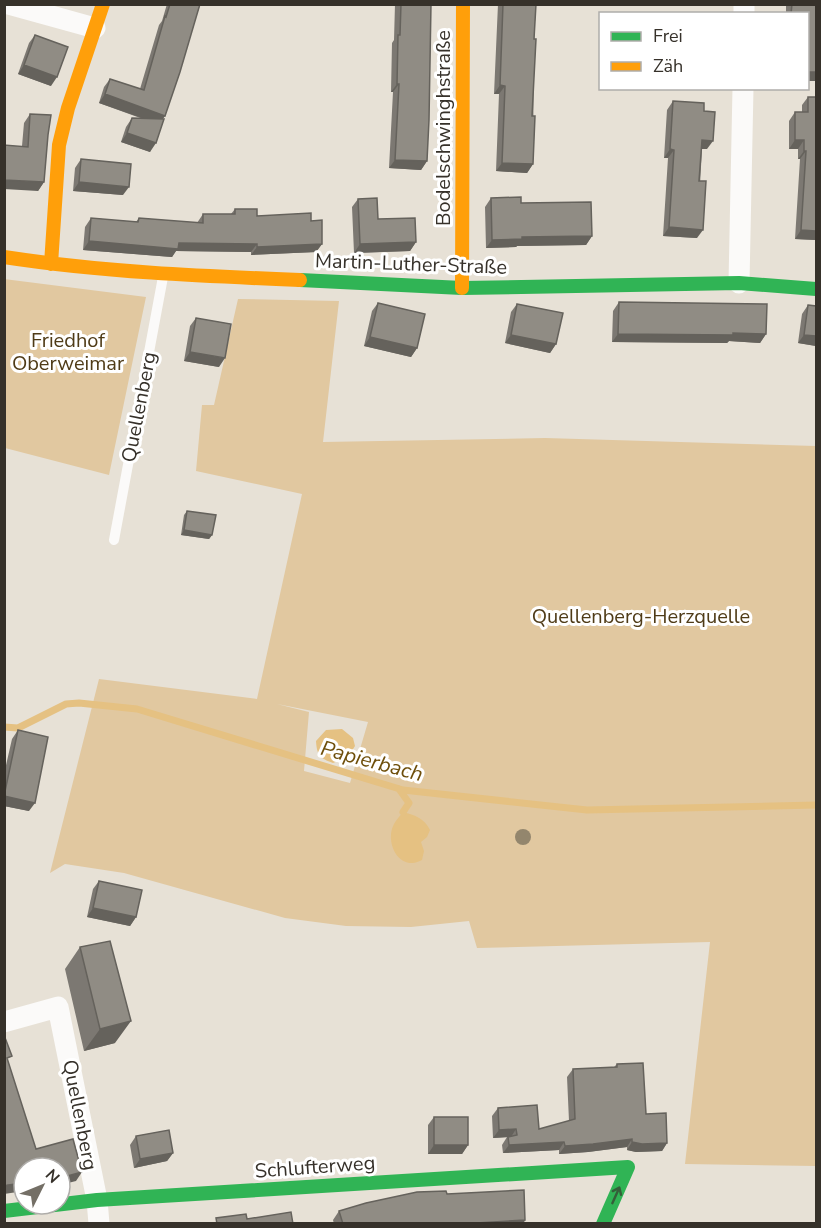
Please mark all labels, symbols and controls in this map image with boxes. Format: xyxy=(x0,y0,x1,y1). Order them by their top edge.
legend xyxy=(599,12,809,90)
text: Frei xyxy=(653,24,683,48)
street label: Bodelschwinghstraße xyxy=(430,30,457,226)
text: Zäh xyxy=(653,54,683,78)
street label: Martin-Luther-Straße xyxy=(314,247,508,281)
park label: Friedhof Oberweimar xyxy=(12,327,124,377)
street label: Quellenberg xyxy=(115,349,163,465)
park label: Quellenberg-Herzquelle xyxy=(532,603,750,630)
water label: Papierbach xyxy=(318,734,426,788)
street label: Quellenberg xyxy=(56,1057,104,1173)
street label: Schlufterweg xyxy=(254,1149,376,1185)
north arrow xyxy=(12,1156,72,1216)
text: N xyxy=(40,1165,64,1188)
one-way arrow xyxy=(611,1187,622,1205)

